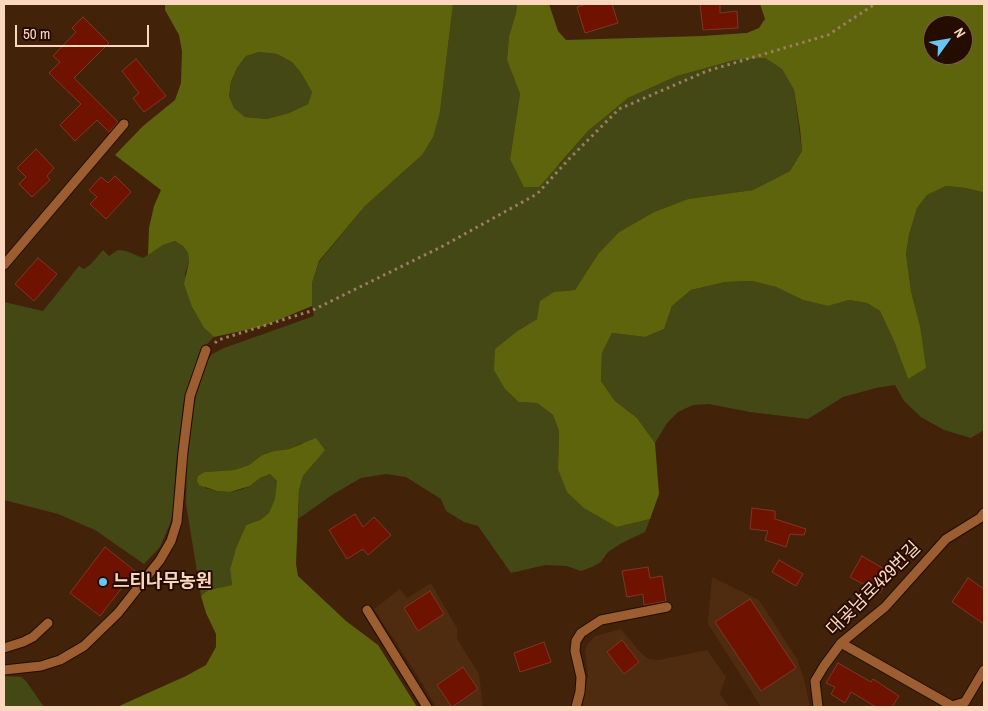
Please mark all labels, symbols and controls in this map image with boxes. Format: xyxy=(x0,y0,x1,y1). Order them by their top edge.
scale bar xyxy=(18,15,151,47)
north arrow xyxy=(923,15,973,65)
text: 50 m xyxy=(23,23,50,44)
text: N xyxy=(950,24,970,41)
street label: 대곶남로429번길 xyxy=(823,538,925,640)
place label: 느티나무농원 xyxy=(113,571,212,593)
marker: 느티나무농원 xyxy=(97,576,109,588)

